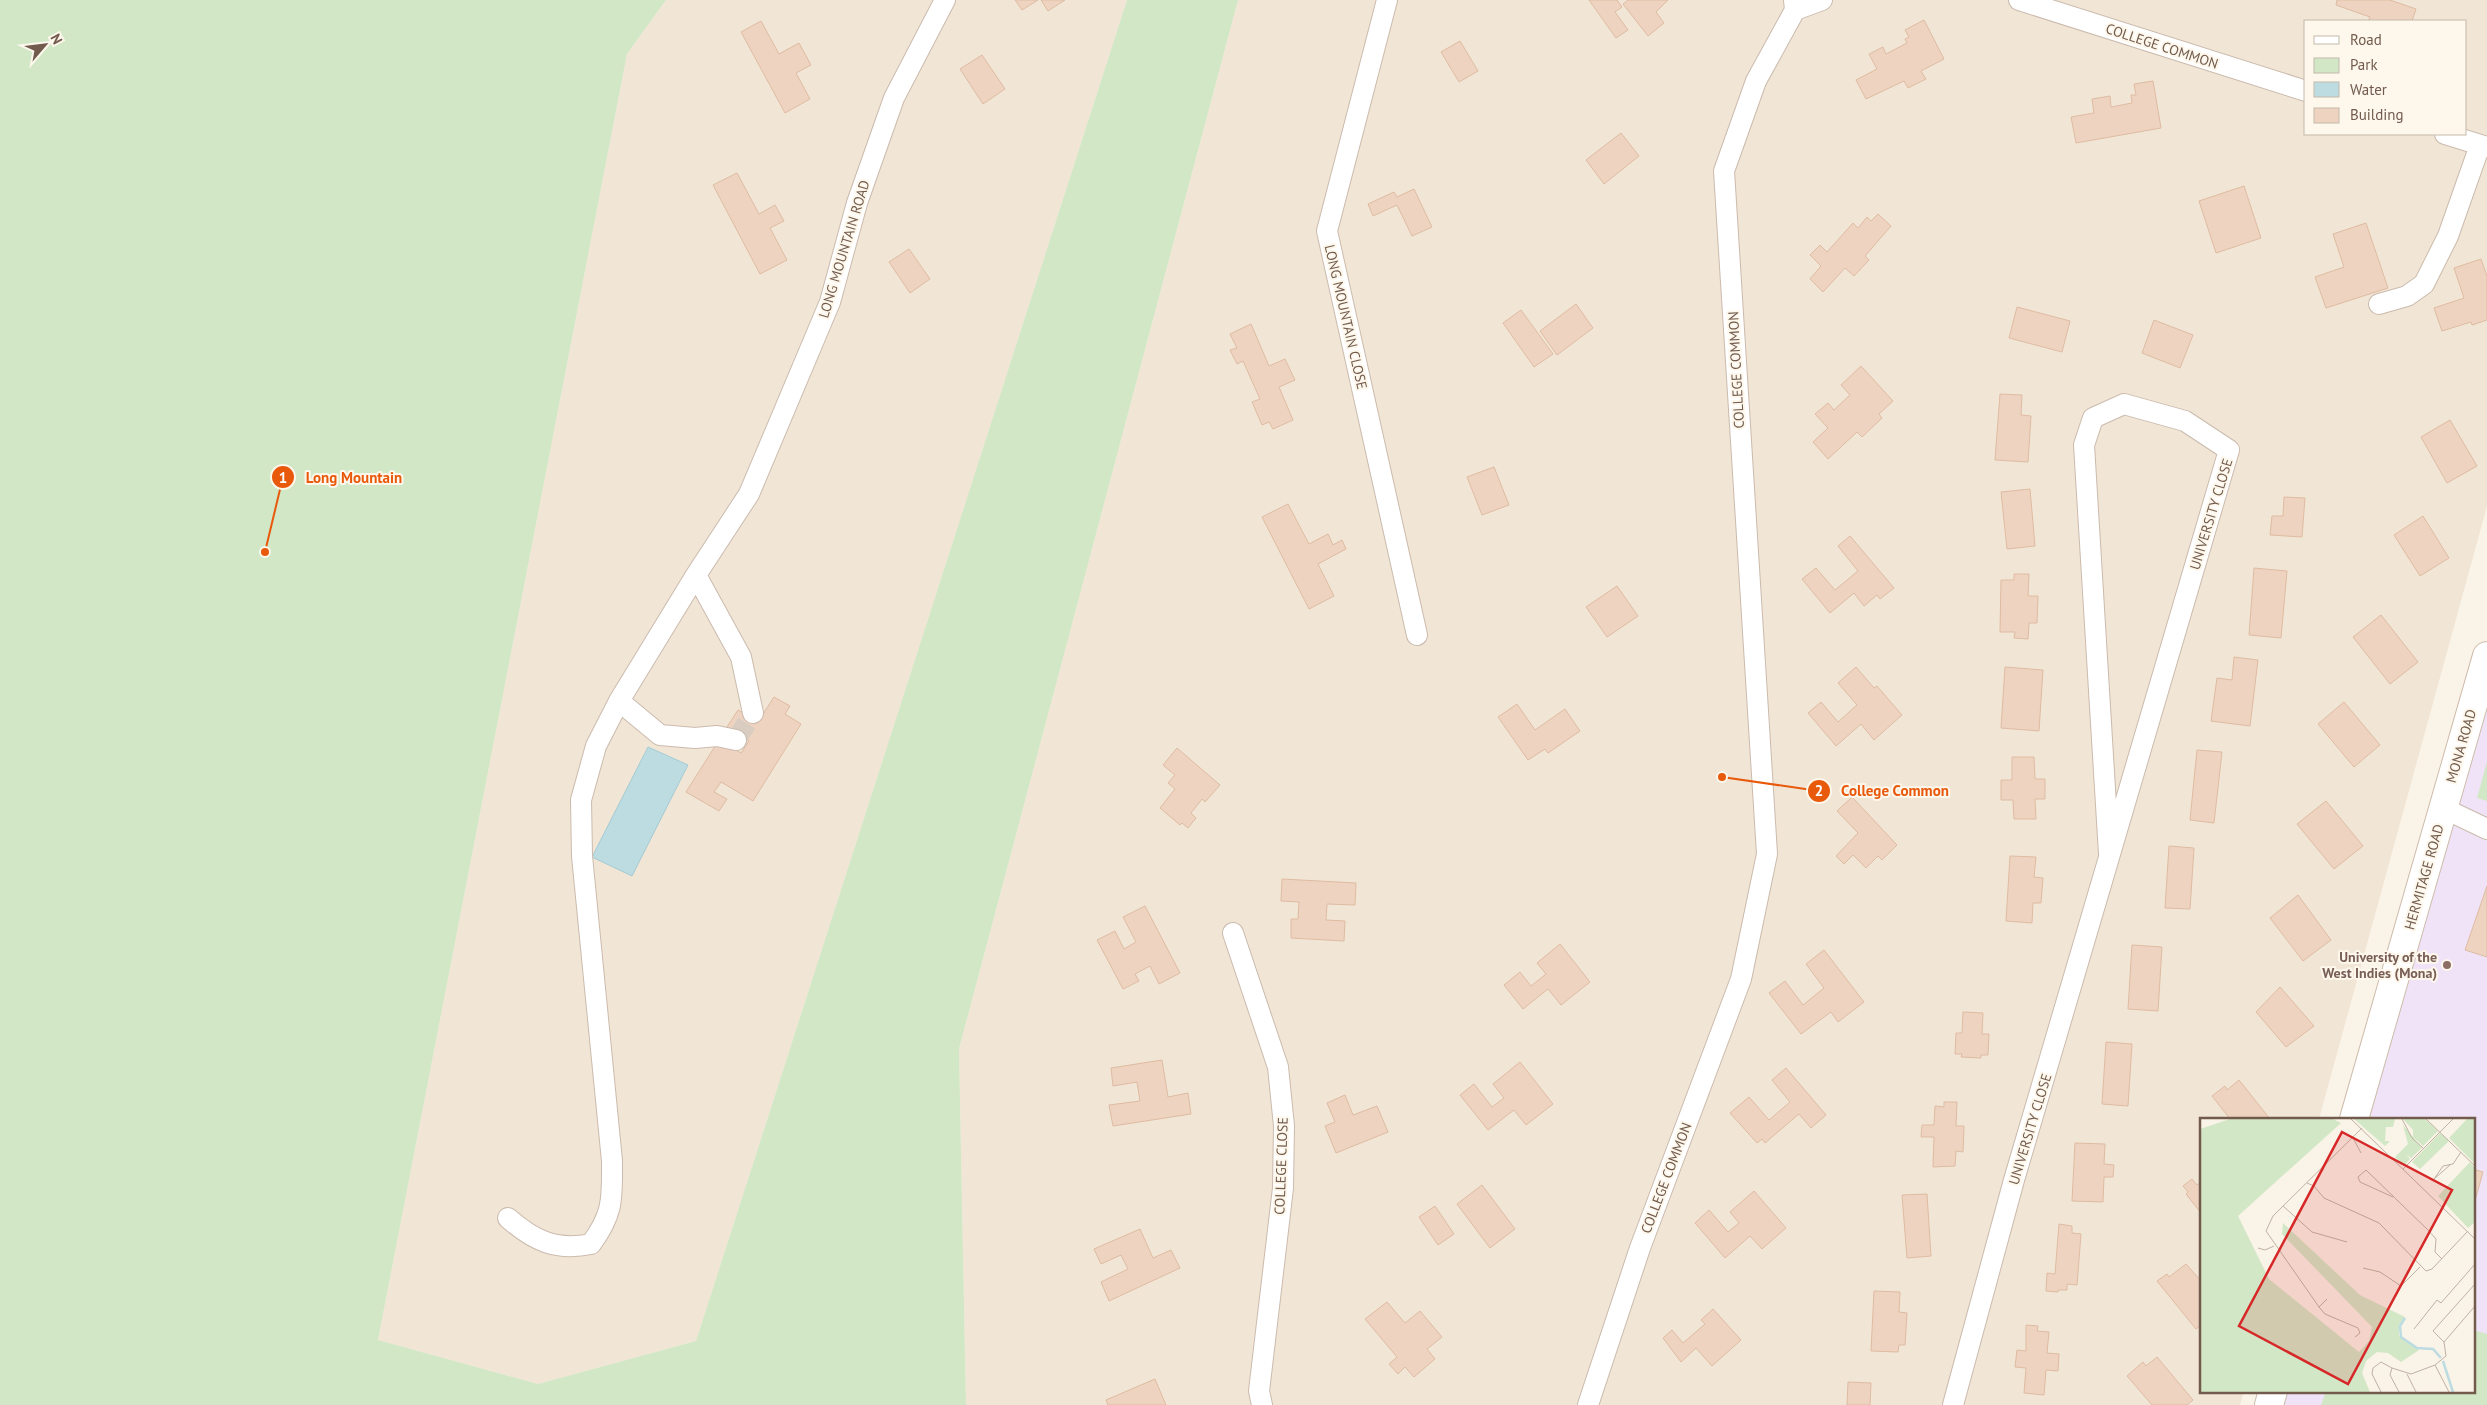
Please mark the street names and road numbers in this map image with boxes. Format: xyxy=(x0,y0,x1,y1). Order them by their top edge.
street label: COLLEGE COMMON xyxy=(2103,19,2221,73)
street label: LONG MOUNTAIN ROAD xyxy=(814,178,874,320)
street label: LONG MOUNTAIN CLOSE xyxy=(1321,243,1371,391)
street label: COLLEGE COMMON xyxy=(1724,311,1748,429)
street label: UNIVERSITY CLOSE xyxy=(2186,456,2236,572)
street label: MONA ROAD xyxy=(2442,707,2480,785)
street label: HERMITAGE ROAD xyxy=(2400,822,2448,932)
street label: UNIVERSITY CLOSE xyxy=(2005,1071,2055,1187)
street label: COLLEGE CLOSE xyxy=(1270,1117,1292,1215)
street label: COLLEGE COMMON xyxy=(1637,1120,1695,1236)

